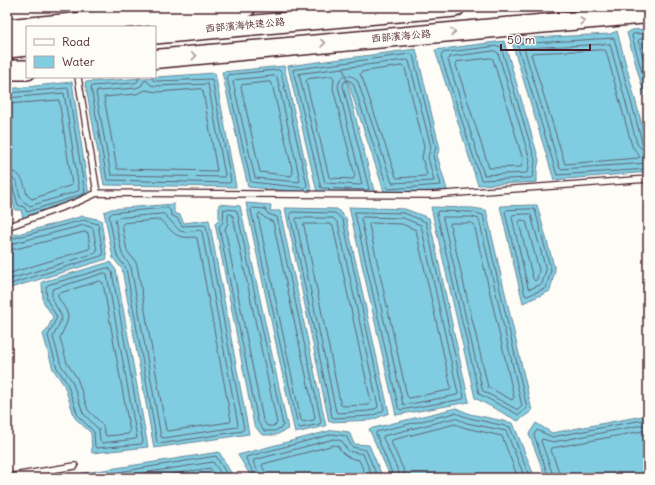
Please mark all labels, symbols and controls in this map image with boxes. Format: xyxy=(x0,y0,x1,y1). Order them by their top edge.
street label: 西部濱海快速公路 xyxy=(205,15,285,35)
one-way arrow xyxy=(579,16,585,25)
legend xyxy=(26,26,156,78)
scale bar xyxy=(501,26,590,52)
street label: 西部濱海公路 xyxy=(371,27,431,45)
one-way arrow xyxy=(450,27,456,36)
text: 50 m xyxy=(507,32,536,47)
text: Road xyxy=(62,34,90,49)
one-way arrow xyxy=(320,39,326,48)
one-way arrow xyxy=(191,51,197,60)
text: Water xyxy=(62,54,95,69)

